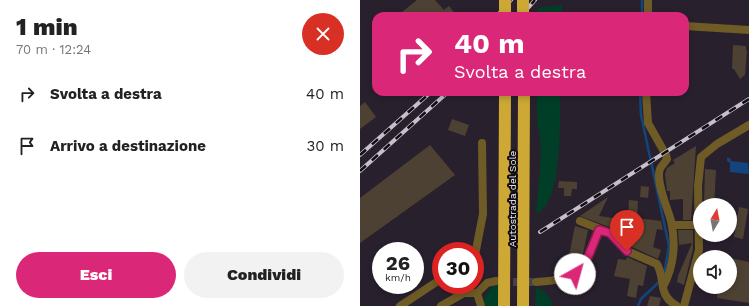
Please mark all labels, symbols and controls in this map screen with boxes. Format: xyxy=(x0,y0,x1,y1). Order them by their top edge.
text: 1 min xyxy=(16,13,78,41)
button: close xyxy=(302,13,344,55)
text: 40 m xyxy=(454,27,524,60)
icon: right xyxy=(388,28,440,80)
text: 70 m · 12:24 xyxy=(16,42,91,57)
text: Svolta a destra xyxy=(454,61,586,82)
icon: right xyxy=(16,83,38,105)
text: Svolta a destra xyxy=(50,85,162,103)
text: 40 m xyxy=(306,85,344,103)
icon: arrive xyxy=(16,135,38,157)
text: Arrivo a destinazione xyxy=(50,137,206,155)
text: 30 m xyxy=(307,137,344,155)
street label: Autostrada del Sole xyxy=(507,151,518,247)
north arrow xyxy=(693,198,737,242)
map controls xyxy=(693,198,737,294)
pin xyxy=(610,210,644,251)
icon: arrive xyxy=(616,216,638,238)
speed limit sign: 30 xyxy=(432,242,484,294)
button: sound xyxy=(693,250,737,294)
text: 26 xyxy=(386,251,410,275)
button: Esci xyxy=(16,252,176,298)
button: Condividi xyxy=(184,252,344,298)
position arrow xyxy=(554,253,596,295)
text: km/h xyxy=(385,272,411,283)

